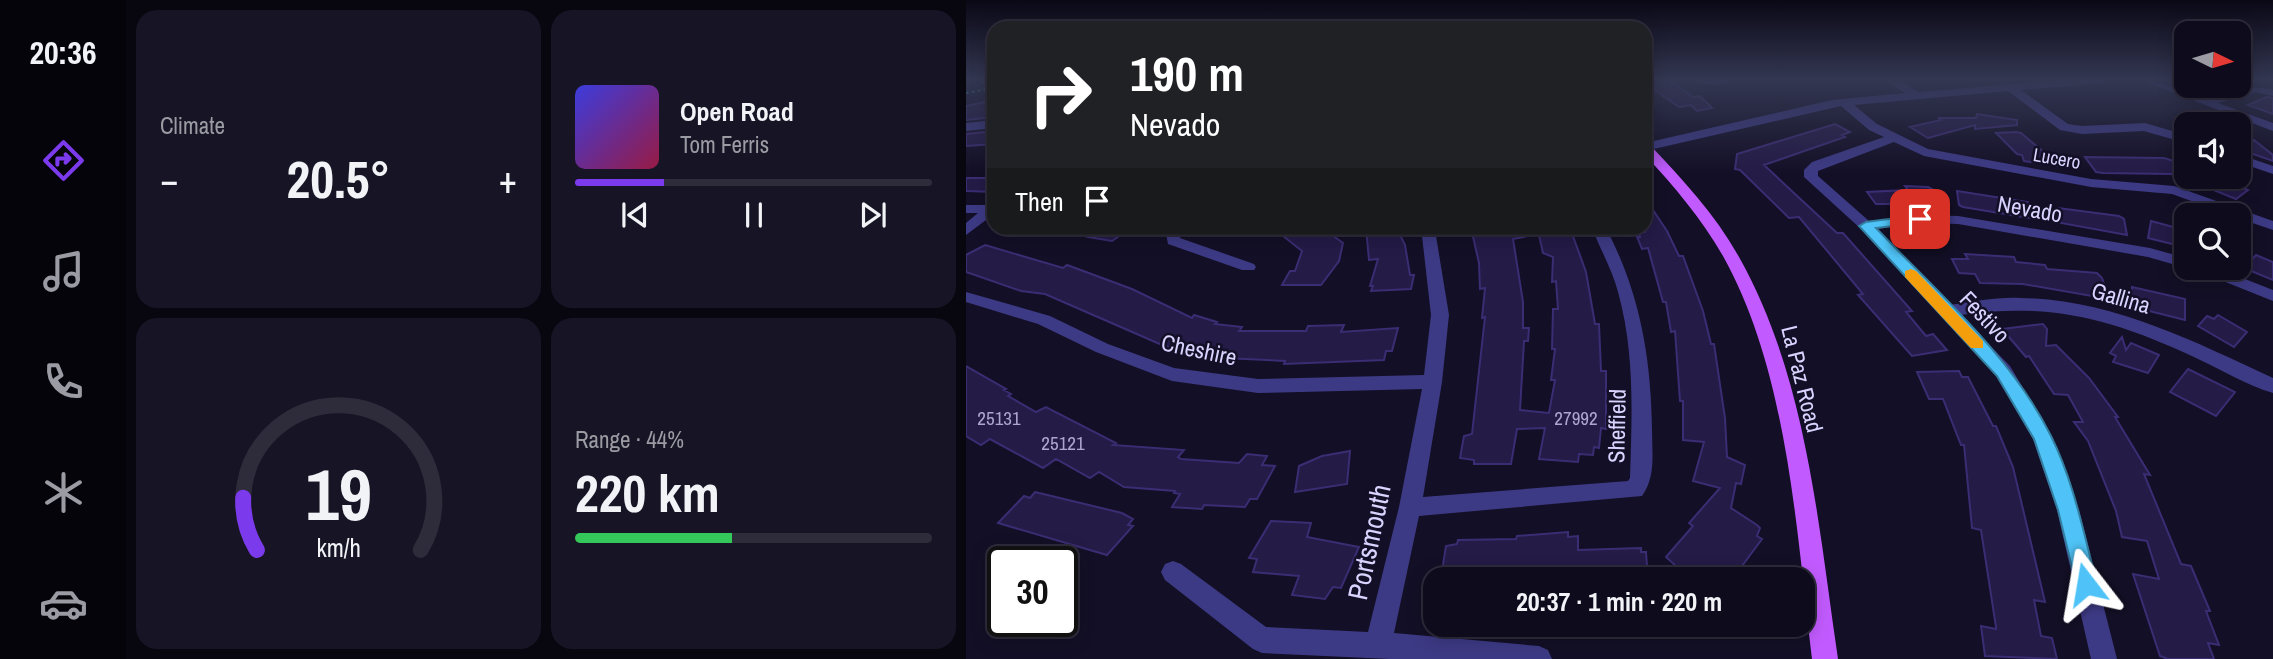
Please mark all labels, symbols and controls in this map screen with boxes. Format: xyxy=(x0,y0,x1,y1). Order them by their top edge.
north arrow xyxy=(2174,21,2250,98)
map controls xyxy=(2174,21,2251,280)
text: 20:36 xyxy=(29,31,97,74)
text: 190 m xyxy=(1130,40,1244,106)
icon: right xyxy=(1015,49,1106,140)
text: Open Road xyxy=(680,94,794,129)
text: Nevado xyxy=(1130,103,1220,146)
text: Climate xyxy=(160,110,225,141)
button: sound xyxy=(2174,112,2251,189)
text: Tom Ferris xyxy=(680,129,769,160)
icon: directions xyxy=(39,136,88,185)
street label: Lucero xyxy=(2031,141,2083,175)
text: 20.5° xyxy=(287,144,390,214)
text: − xyxy=(160,154,178,205)
text: + xyxy=(499,154,517,205)
icon: arrive xyxy=(1078,182,1116,220)
text: Then xyxy=(1015,184,1064,219)
street label: Nevado xyxy=(1995,188,2065,229)
pin xyxy=(1890,189,1950,249)
icon: previous xyxy=(616,196,654,234)
icon: pause xyxy=(735,196,773,234)
icon: next xyxy=(854,196,892,234)
icon: arrive xyxy=(1901,200,1939,238)
button: search xyxy=(2174,203,2251,280)
icon: music xyxy=(39,247,88,296)
street label: Gallina xyxy=(2088,274,2155,321)
street label: Festivo xyxy=(1953,284,2017,350)
street label: La Paz Road xyxy=(1774,322,1831,436)
street label: Cheshire xyxy=(1158,326,1240,373)
icon: phone xyxy=(39,357,88,406)
street label: Sheffield xyxy=(1600,389,1633,463)
house number: 25131 xyxy=(977,405,1021,431)
house number: 27992 xyxy=(1554,405,1598,431)
text: Range · 44% xyxy=(575,424,684,455)
house number: 25121 xyxy=(1041,430,1085,456)
text: 19 xyxy=(305,445,372,543)
text: 220 km xyxy=(575,458,720,528)
icon: climate xyxy=(39,468,88,517)
street label: Portsmouth xyxy=(1338,481,1400,603)
text: km/h xyxy=(316,530,361,564)
speed limit sign: 30 xyxy=(987,546,1078,637)
position arrow xyxy=(2049,547,2123,621)
icon: car xyxy=(39,579,88,628)
text: 20:37 · 1 min · 220 m xyxy=(1516,584,1722,619)

